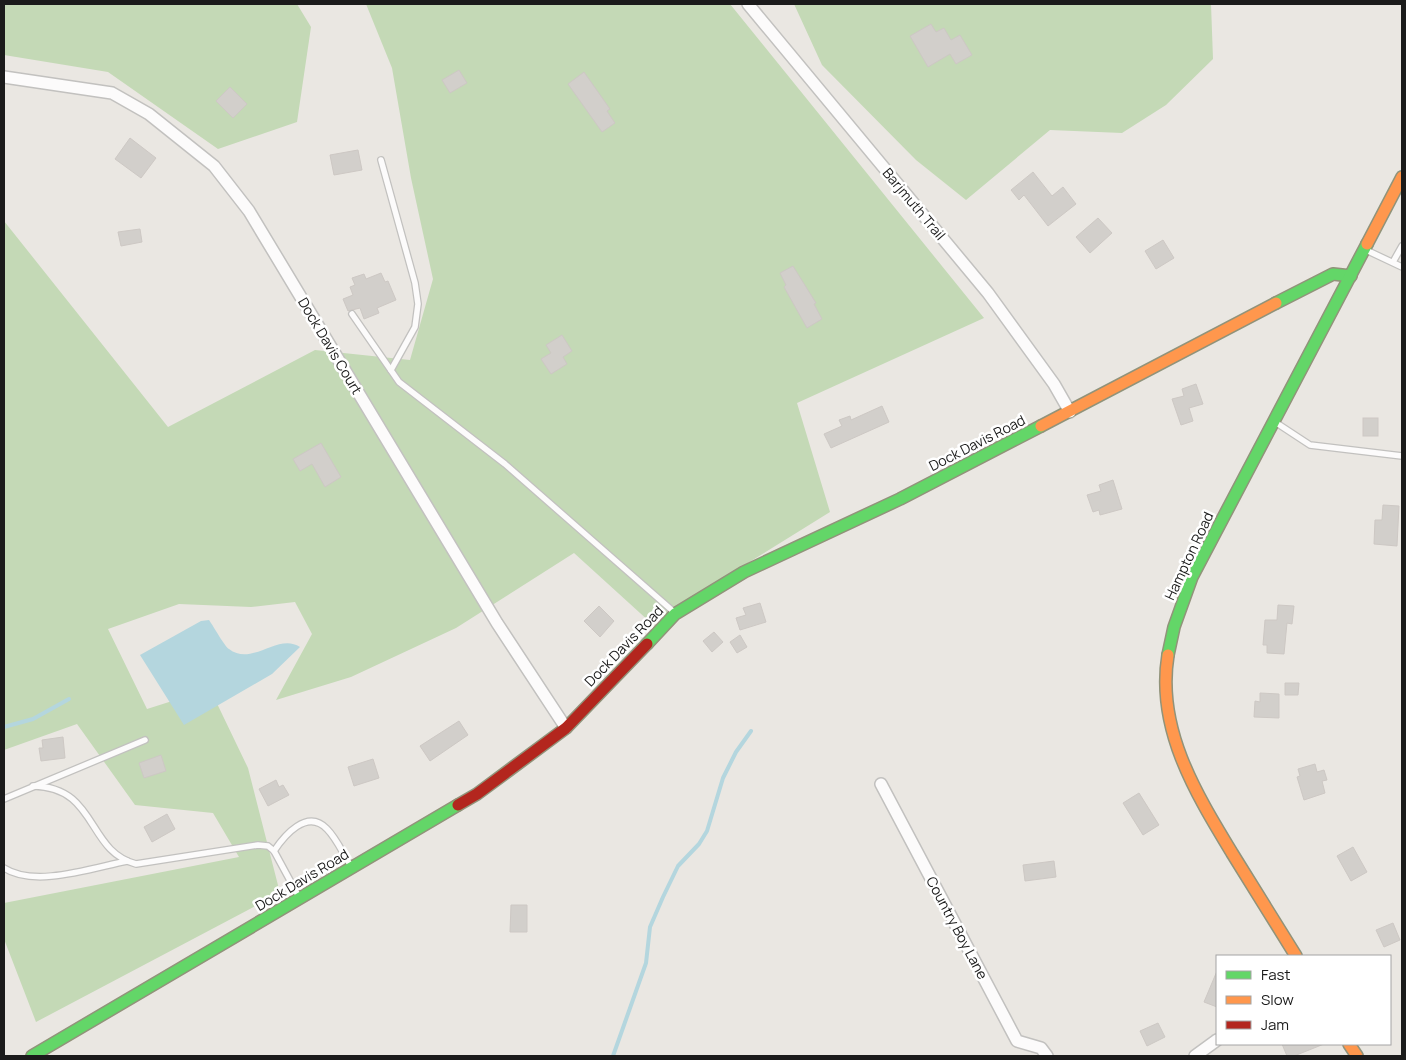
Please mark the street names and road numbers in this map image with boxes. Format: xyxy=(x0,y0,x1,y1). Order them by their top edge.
street label: Barjmuth Trail xyxy=(879,164,950,244)
street label: Dock Davis Court xyxy=(294,294,367,398)
street label: Dock Davis Road xyxy=(925,410,1028,475)
street label: Hampton Road xyxy=(1160,509,1217,603)
street label: Dock Davis Road xyxy=(580,601,667,690)
street label: Dock Davis Road xyxy=(252,844,352,915)
street label: Country Boy Lane xyxy=(922,873,993,982)

